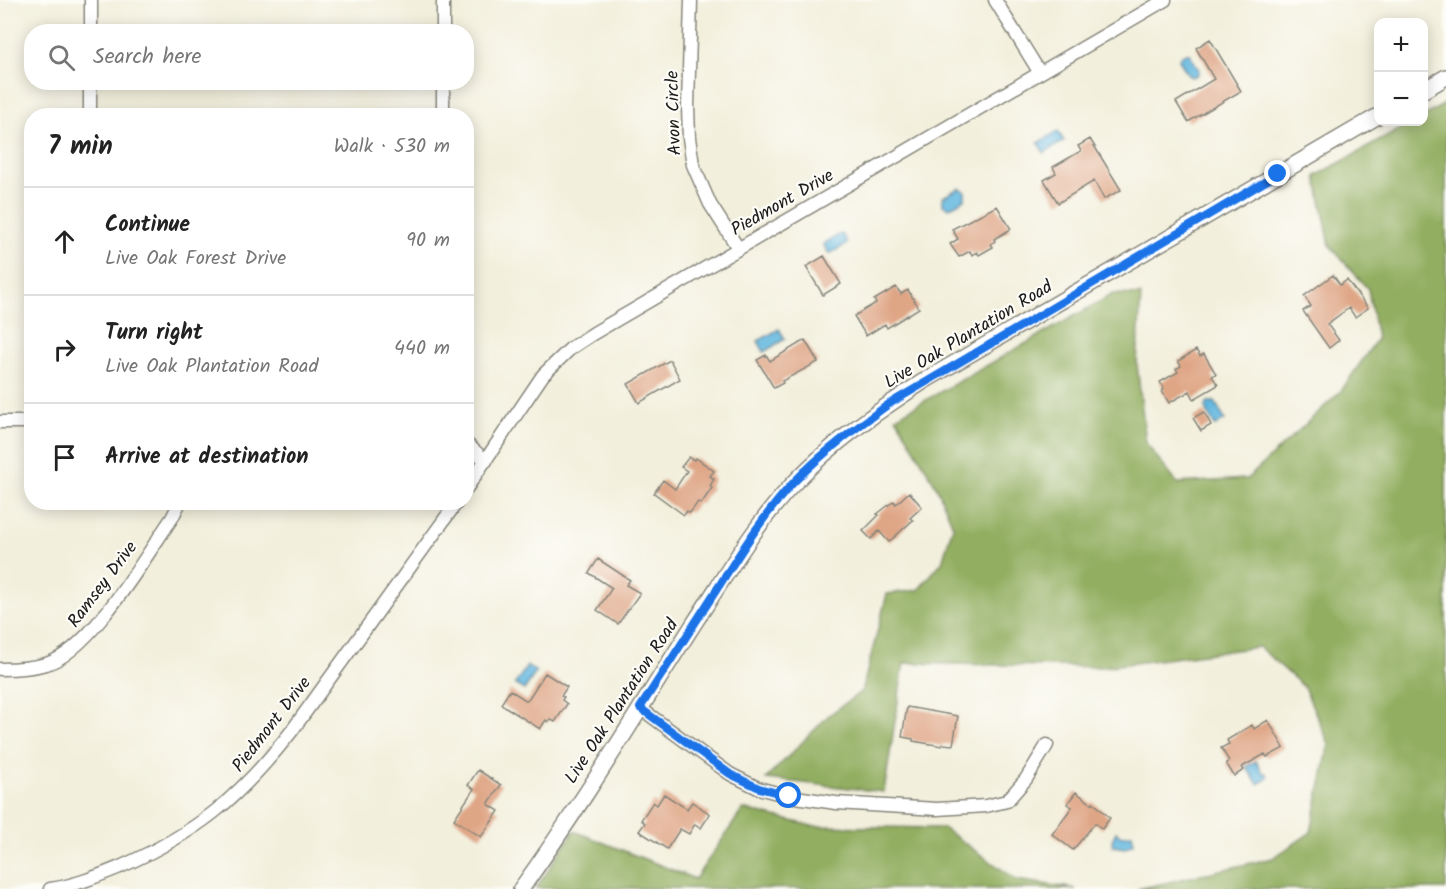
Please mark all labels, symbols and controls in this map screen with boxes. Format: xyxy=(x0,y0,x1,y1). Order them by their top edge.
map controls xyxy=(1374,18,1428,126)
button: + xyxy=(1374,18,1428,72)
search box xyxy=(24,24,474,90)
text: Search here xyxy=(93,40,201,75)
icon: search xyxy=(45,41,78,74)
street label: Avon Circle xyxy=(659,70,690,156)
button: − xyxy=(1374,72,1428,126)
text: 7 min xyxy=(48,126,113,168)
text: Walk · 530 m xyxy=(334,131,450,163)
route end xyxy=(1264,160,1290,186)
street label: Piedmont Drive xyxy=(726,162,840,245)
text: Continue xyxy=(105,208,190,243)
icon: ahead xyxy=(48,225,81,258)
text: 90 m xyxy=(406,225,450,257)
text: Live Oak Forest Drive xyxy=(105,243,286,275)
street label: Live Oak Plantation Road xyxy=(879,273,1059,397)
text: Turn right xyxy=(105,316,203,351)
icon: right xyxy=(48,333,81,366)
text: 440 m xyxy=(394,333,450,365)
text: Live Oak Plantation Road xyxy=(105,351,318,383)
text: Arrive at destination xyxy=(105,440,308,475)
icon: arrive xyxy=(48,441,81,474)
street label: Ramsey Drive xyxy=(61,535,146,634)
street label: Live Oak Plantation Road xyxy=(558,613,687,790)
street label: Piedmont Drive xyxy=(225,671,319,779)
route start xyxy=(775,782,801,808)

